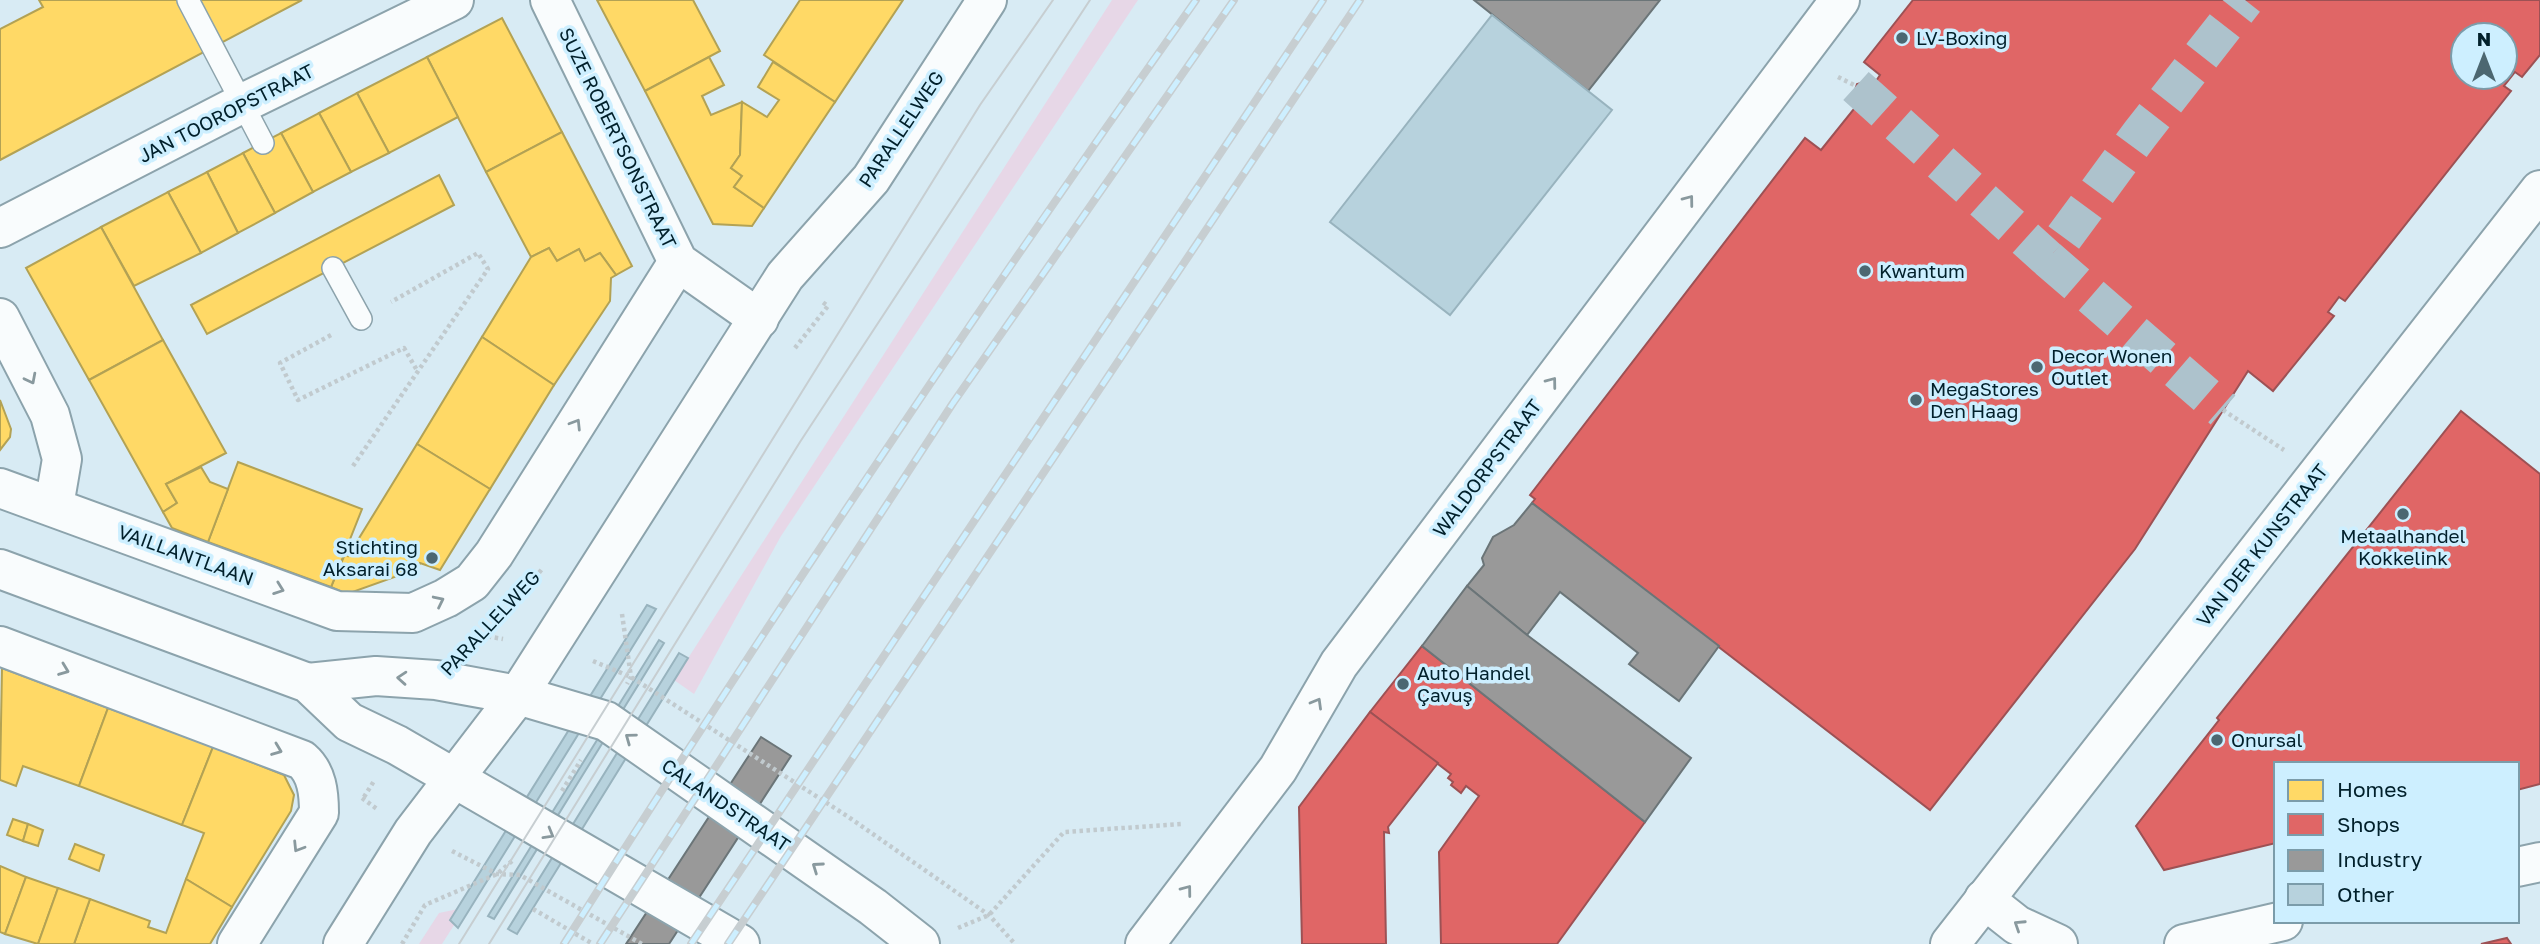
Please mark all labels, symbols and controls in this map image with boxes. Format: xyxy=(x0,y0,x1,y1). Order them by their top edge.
north arrow xyxy=(2449,21,2519,91)
street label: SUZE ROBERTSONSTRAAT xyxy=(555,24,682,252)
place label: LV-Boxing xyxy=(1916,26,2008,49)
text: N xyxy=(2477,27,2491,50)
marker: LV-Boxing xyxy=(1894,30,1910,46)
street label: JAN TOOROPSTRAAT xyxy=(134,58,317,167)
street label: PARALLELWEG xyxy=(853,66,948,191)
one-way arrow xyxy=(1681,195,1694,208)
place label: Kwantum xyxy=(1879,259,1965,282)
marker: Kwantum xyxy=(1857,263,1873,279)
place label: Decor Wonen Outlet xyxy=(2051,344,2173,389)
marker: Decor Wonen Outlet xyxy=(2029,359,2045,375)
one-way arrow xyxy=(23,372,37,384)
one-way arrow xyxy=(1544,377,1557,390)
place label: MegaStores Den Haag xyxy=(1930,377,2039,422)
marker: MegaStores Den Haag xyxy=(1908,392,1924,408)
street label: WALDORPSTRAAT xyxy=(1427,394,1546,541)
one-way arrow xyxy=(568,418,581,431)
street label: VAN DER KUNSTRAAT xyxy=(2191,459,2332,630)
marker: Metaalhandel Kokkelink xyxy=(2395,506,2411,522)
street label: VAILLANTLAAN xyxy=(115,519,257,590)
place label: Metaalhandel Kokkelink xyxy=(2340,524,2466,569)
place label: Stichting Aksarai 68 xyxy=(323,535,418,580)
marker: Stichting Aksarai 68 xyxy=(424,550,440,566)
street label: PARALLELWEG xyxy=(435,565,544,680)
one-way arrow xyxy=(272,581,284,595)
one-way arrow xyxy=(432,595,444,609)
place label: Auto Handel Çavuş xyxy=(1417,661,1530,706)
one-way arrow xyxy=(57,662,69,676)
one-way arrow xyxy=(396,671,407,686)
marker: Auto Handel Çavuş xyxy=(1395,676,1411,692)
one-way arrow xyxy=(1308,698,1321,711)
place label: Onursal xyxy=(2231,728,2303,751)
marker: Onursal xyxy=(2209,732,2225,748)
one-way arrow xyxy=(625,734,638,746)
one-way arrow xyxy=(270,742,282,756)
street label: CALANDSTRAAT xyxy=(658,753,795,856)
legend xyxy=(2274,762,2519,923)
text: Homes xyxy=(2337,776,2407,802)
text: Shops xyxy=(2337,811,2400,837)
one-way arrow xyxy=(542,826,555,839)
one-way arrow xyxy=(294,839,307,852)
text: Industry xyxy=(2337,846,2422,872)
one-way arrow xyxy=(812,863,825,875)
text: Other xyxy=(2337,881,2394,907)
one-way arrow xyxy=(1178,885,1191,898)
one-way arrow xyxy=(2013,920,2026,933)

